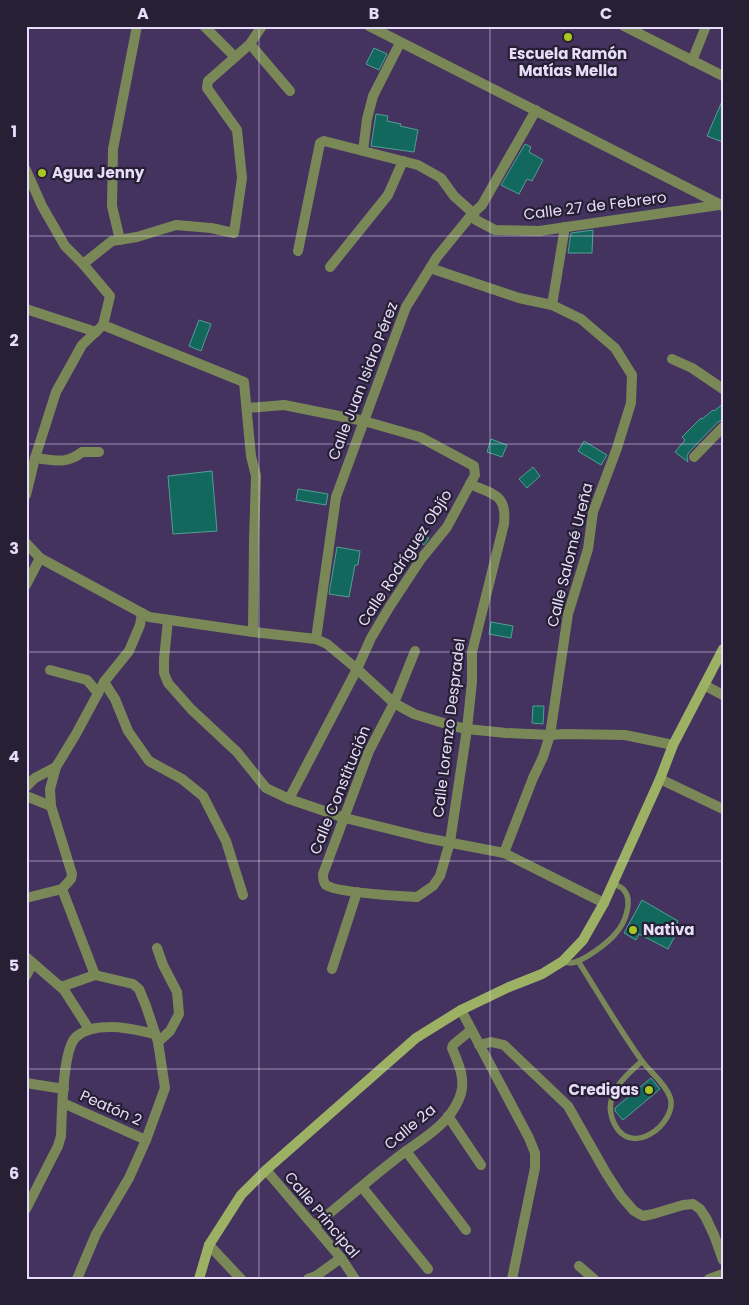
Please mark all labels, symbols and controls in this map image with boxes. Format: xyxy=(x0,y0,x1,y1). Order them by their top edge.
text: A xyxy=(137,2,149,25)
text: B xyxy=(369,2,379,25)
text: C xyxy=(600,2,612,25)
marker: Escuela Ramón Matías Mella xyxy=(562,31,574,43)
place label: Escuela Ramón Matías Mella xyxy=(509,43,627,81)
text: 1 xyxy=(11,120,17,143)
place label: Agua Jenny xyxy=(52,162,145,183)
marker: Agua Jenny xyxy=(36,167,48,179)
street label: Calle 27 de Febrero xyxy=(522,186,668,225)
street label: Calle Juan Isidro Pérez xyxy=(323,299,402,463)
text: 2 xyxy=(9,329,19,352)
street label: Calle Salomé Ureña xyxy=(541,480,598,629)
street label: Calle Rodríguez Objío xyxy=(352,485,457,630)
text: 3 xyxy=(9,537,19,560)
street label: Calle Lorenzo Despradel xyxy=(427,637,470,819)
street label: Calle Constitución xyxy=(304,722,375,857)
text: 4 xyxy=(9,745,20,768)
place label: Nativa xyxy=(643,919,695,940)
marker: Nativa xyxy=(627,924,639,936)
text: 5 xyxy=(9,954,19,977)
place label: Credigas xyxy=(569,1079,639,1100)
marker: Credigas xyxy=(643,1084,655,1096)
street label: Peatón 2 xyxy=(77,1085,145,1130)
street label: Calle 2a xyxy=(379,1099,440,1154)
text: 6 xyxy=(9,1162,19,1185)
street label: Calle Principal xyxy=(280,1167,365,1262)

